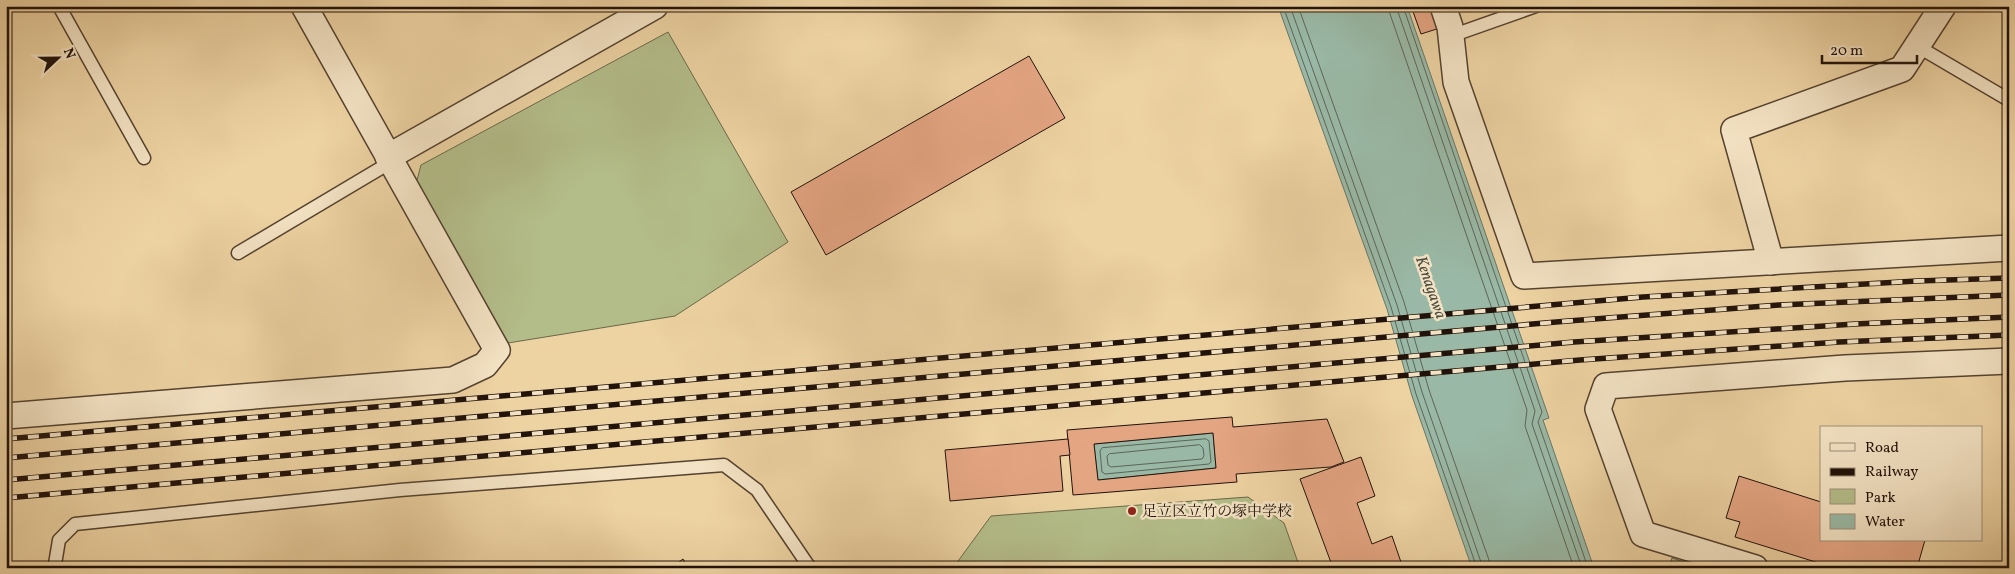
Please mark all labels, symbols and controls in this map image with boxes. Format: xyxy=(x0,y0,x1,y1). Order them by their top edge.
north arrow xyxy=(32,32,82,82)
scale bar xyxy=(1822,32,1918,64)
text: 20 m xyxy=(1830,41,1863,62)
text: N xyxy=(58,45,79,62)
water label: Kenagawa xyxy=(1409,253,1451,322)
legend xyxy=(1820,426,1982,542)
text: Road xyxy=(1865,438,1899,459)
text: Railway xyxy=(1865,462,1918,483)
text: Park xyxy=(1865,488,1896,509)
place label: 足立区立竹の塚中学校 xyxy=(1142,502,1292,523)
marker: 足立区立竹の塚中学校 xyxy=(1126,505,1138,517)
text: Water xyxy=(1865,512,1905,533)

